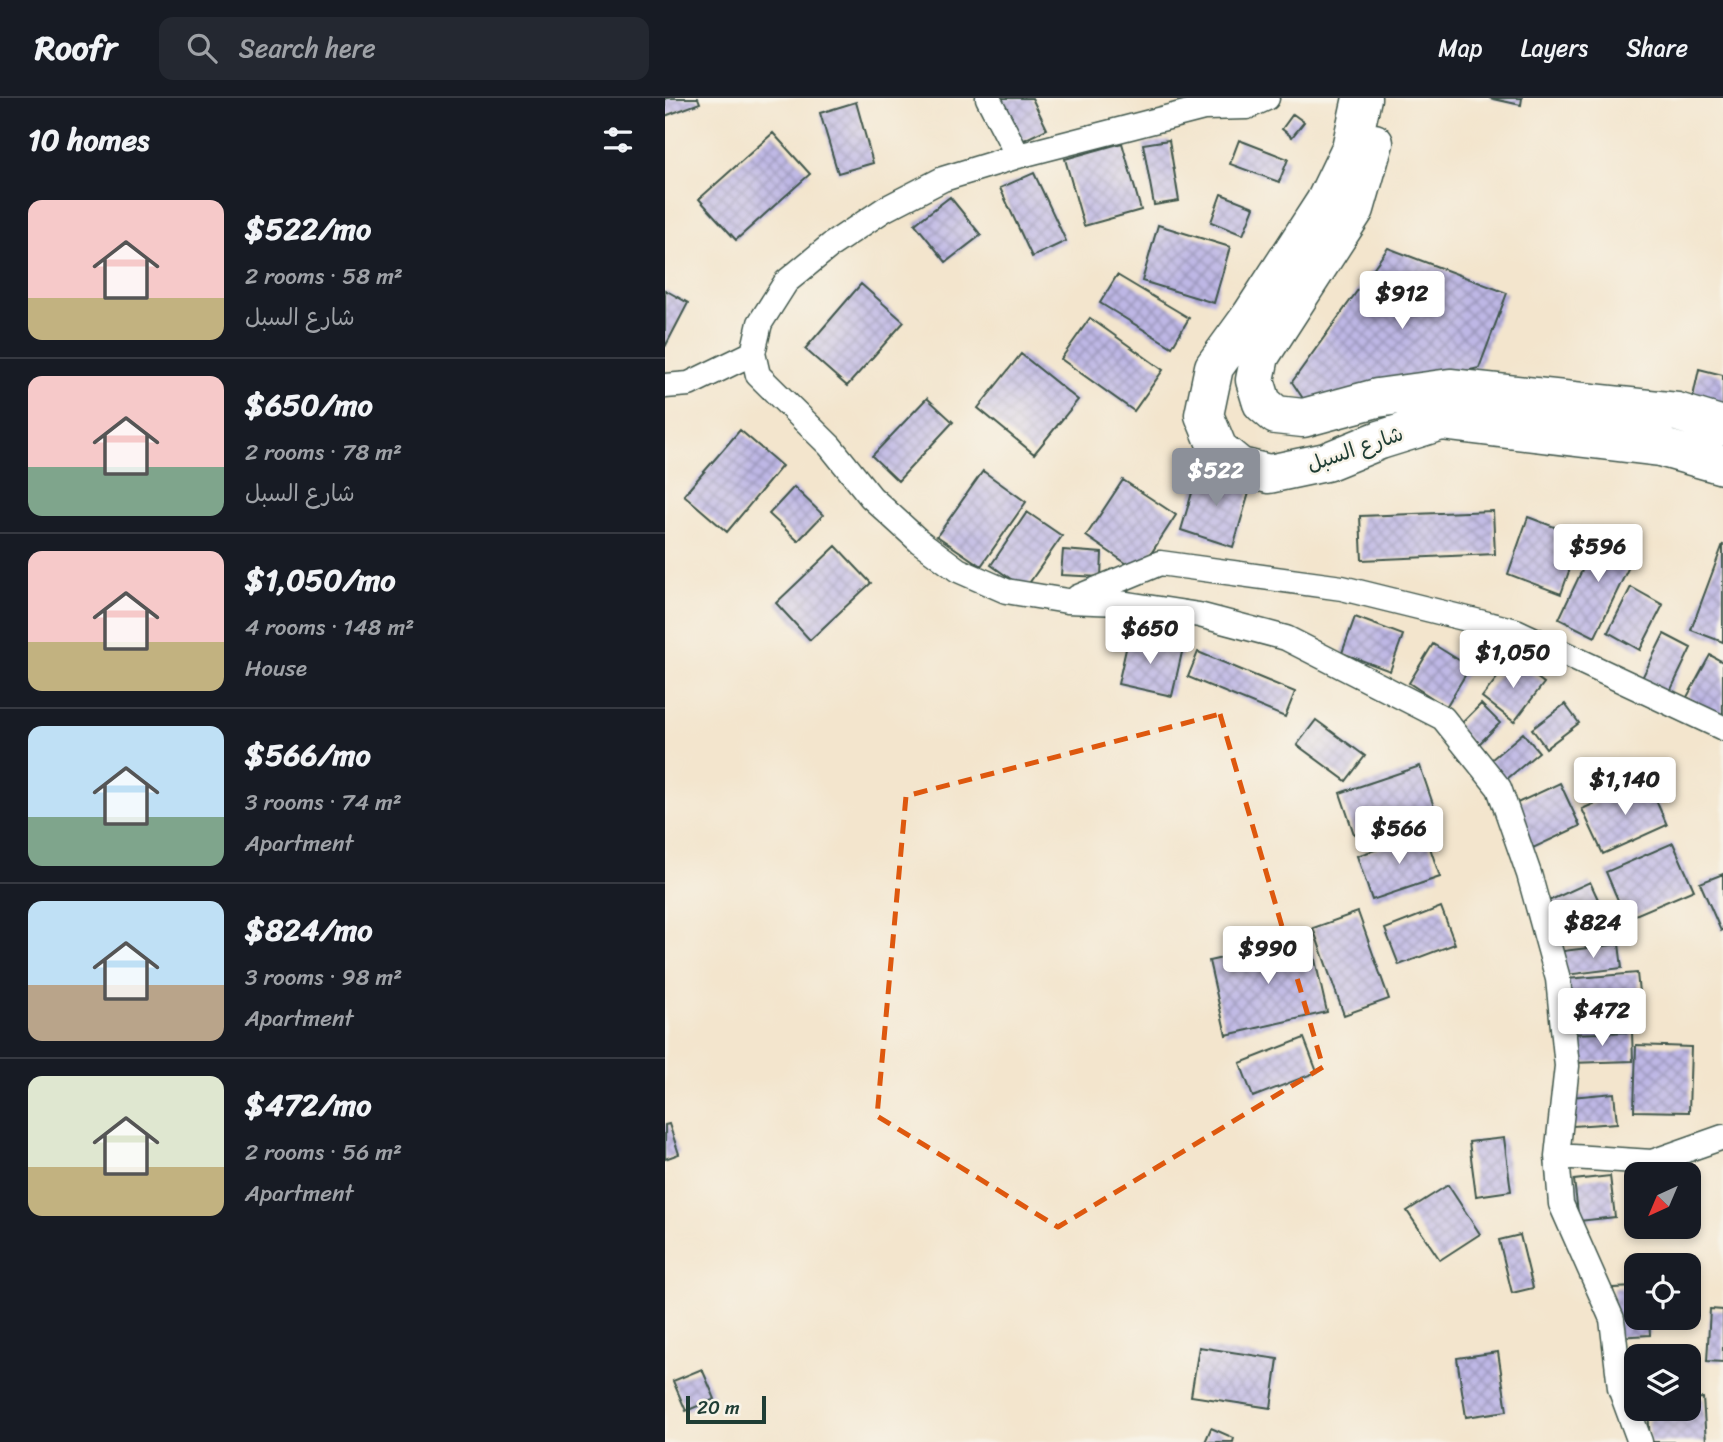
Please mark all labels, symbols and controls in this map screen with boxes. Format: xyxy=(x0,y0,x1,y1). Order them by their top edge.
search box xyxy=(159,17,649,80)
text: Roofr xyxy=(35,19,117,77)
text: Search here xyxy=(239,25,376,71)
text: Map xyxy=(1438,27,1483,69)
text: Layers xyxy=(1521,27,1588,69)
text: Share xyxy=(1626,27,1688,69)
icon: search xyxy=(183,29,221,67)
text: 10 homes xyxy=(28,113,149,167)
icon: filters xyxy=(599,121,637,159)
text: $522/mo xyxy=(245,202,371,256)
icon: home xyxy=(84,228,168,312)
text: 2 rooms · 58 m² xyxy=(245,256,403,297)
pin: $912 xyxy=(1361,272,1443,331)
text: $912 xyxy=(1376,273,1428,314)
text: شارع السبل xyxy=(245,297,355,338)
text: $650/mo xyxy=(245,378,373,432)
icon: home xyxy=(84,404,168,488)
street label: شارع السبل xyxy=(1301,415,1409,483)
text: 2 rooms · 78 m² xyxy=(245,432,402,473)
pin: $522 xyxy=(1175,448,1257,508)
text: $522 xyxy=(1188,450,1244,491)
text: شارع السبل xyxy=(245,473,355,514)
pin: $596 xyxy=(1557,524,1639,584)
text: $596 xyxy=(1570,526,1626,567)
text: $1,050/mo xyxy=(245,553,396,607)
icon: home xyxy=(84,579,168,663)
pin: $650 xyxy=(1109,606,1191,666)
text: 4 rooms · 148 m² xyxy=(245,607,414,648)
text: $650 xyxy=(1121,608,1179,649)
pin: $1,050 xyxy=(1456,630,1570,690)
text: $1,050 xyxy=(1476,632,1550,673)
text: House xyxy=(245,648,307,689)
text: $566/mo xyxy=(245,728,371,782)
icon: home xyxy=(84,754,168,838)
pin: $1,140 xyxy=(1568,758,1682,817)
text: $1,140 xyxy=(1590,759,1660,800)
text: 3 rooms · 74 m² xyxy=(245,782,402,823)
pin: $566 xyxy=(1358,806,1440,866)
text: $566 xyxy=(1371,808,1427,849)
text: Apartment xyxy=(245,823,354,864)
pin: $824 xyxy=(1552,900,1634,960)
text: $824 xyxy=(1565,902,1622,943)
text: $824/mo xyxy=(245,903,373,957)
pin: $990 xyxy=(1227,926,1309,986)
text: $990 xyxy=(1239,928,1297,969)
icon: home xyxy=(84,929,168,1013)
text: 3 rooms · 98 m² xyxy=(245,957,402,998)
pin: $472 xyxy=(1561,988,1643,1048)
text: $472 xyxy=(1574,990,1630,1031)
text: Apartment xyxy=(245,998,354,1039)
text: $472/mo xyxy=(245,1078,372,1132)
icon: home xyxy=(84,1104,168,1188)
text: 2 rooms · 56 m² xyxy=(245,1132,402,1173)
north arrow xyxy=(1624,1162,1701,1239)
map controls xyxy=(1624,1162,1701,1421)
text: Apartment xyxy=(245,1173,354,1214)
button: locate xyxy=(1624,1253,1701,1330)
button: layers xyxy=(1624,1344,1701,1421)
text: 20 m xyxy=(697,1391,740,1424)
scale bar xyxy=(686,1393,767,1425)

